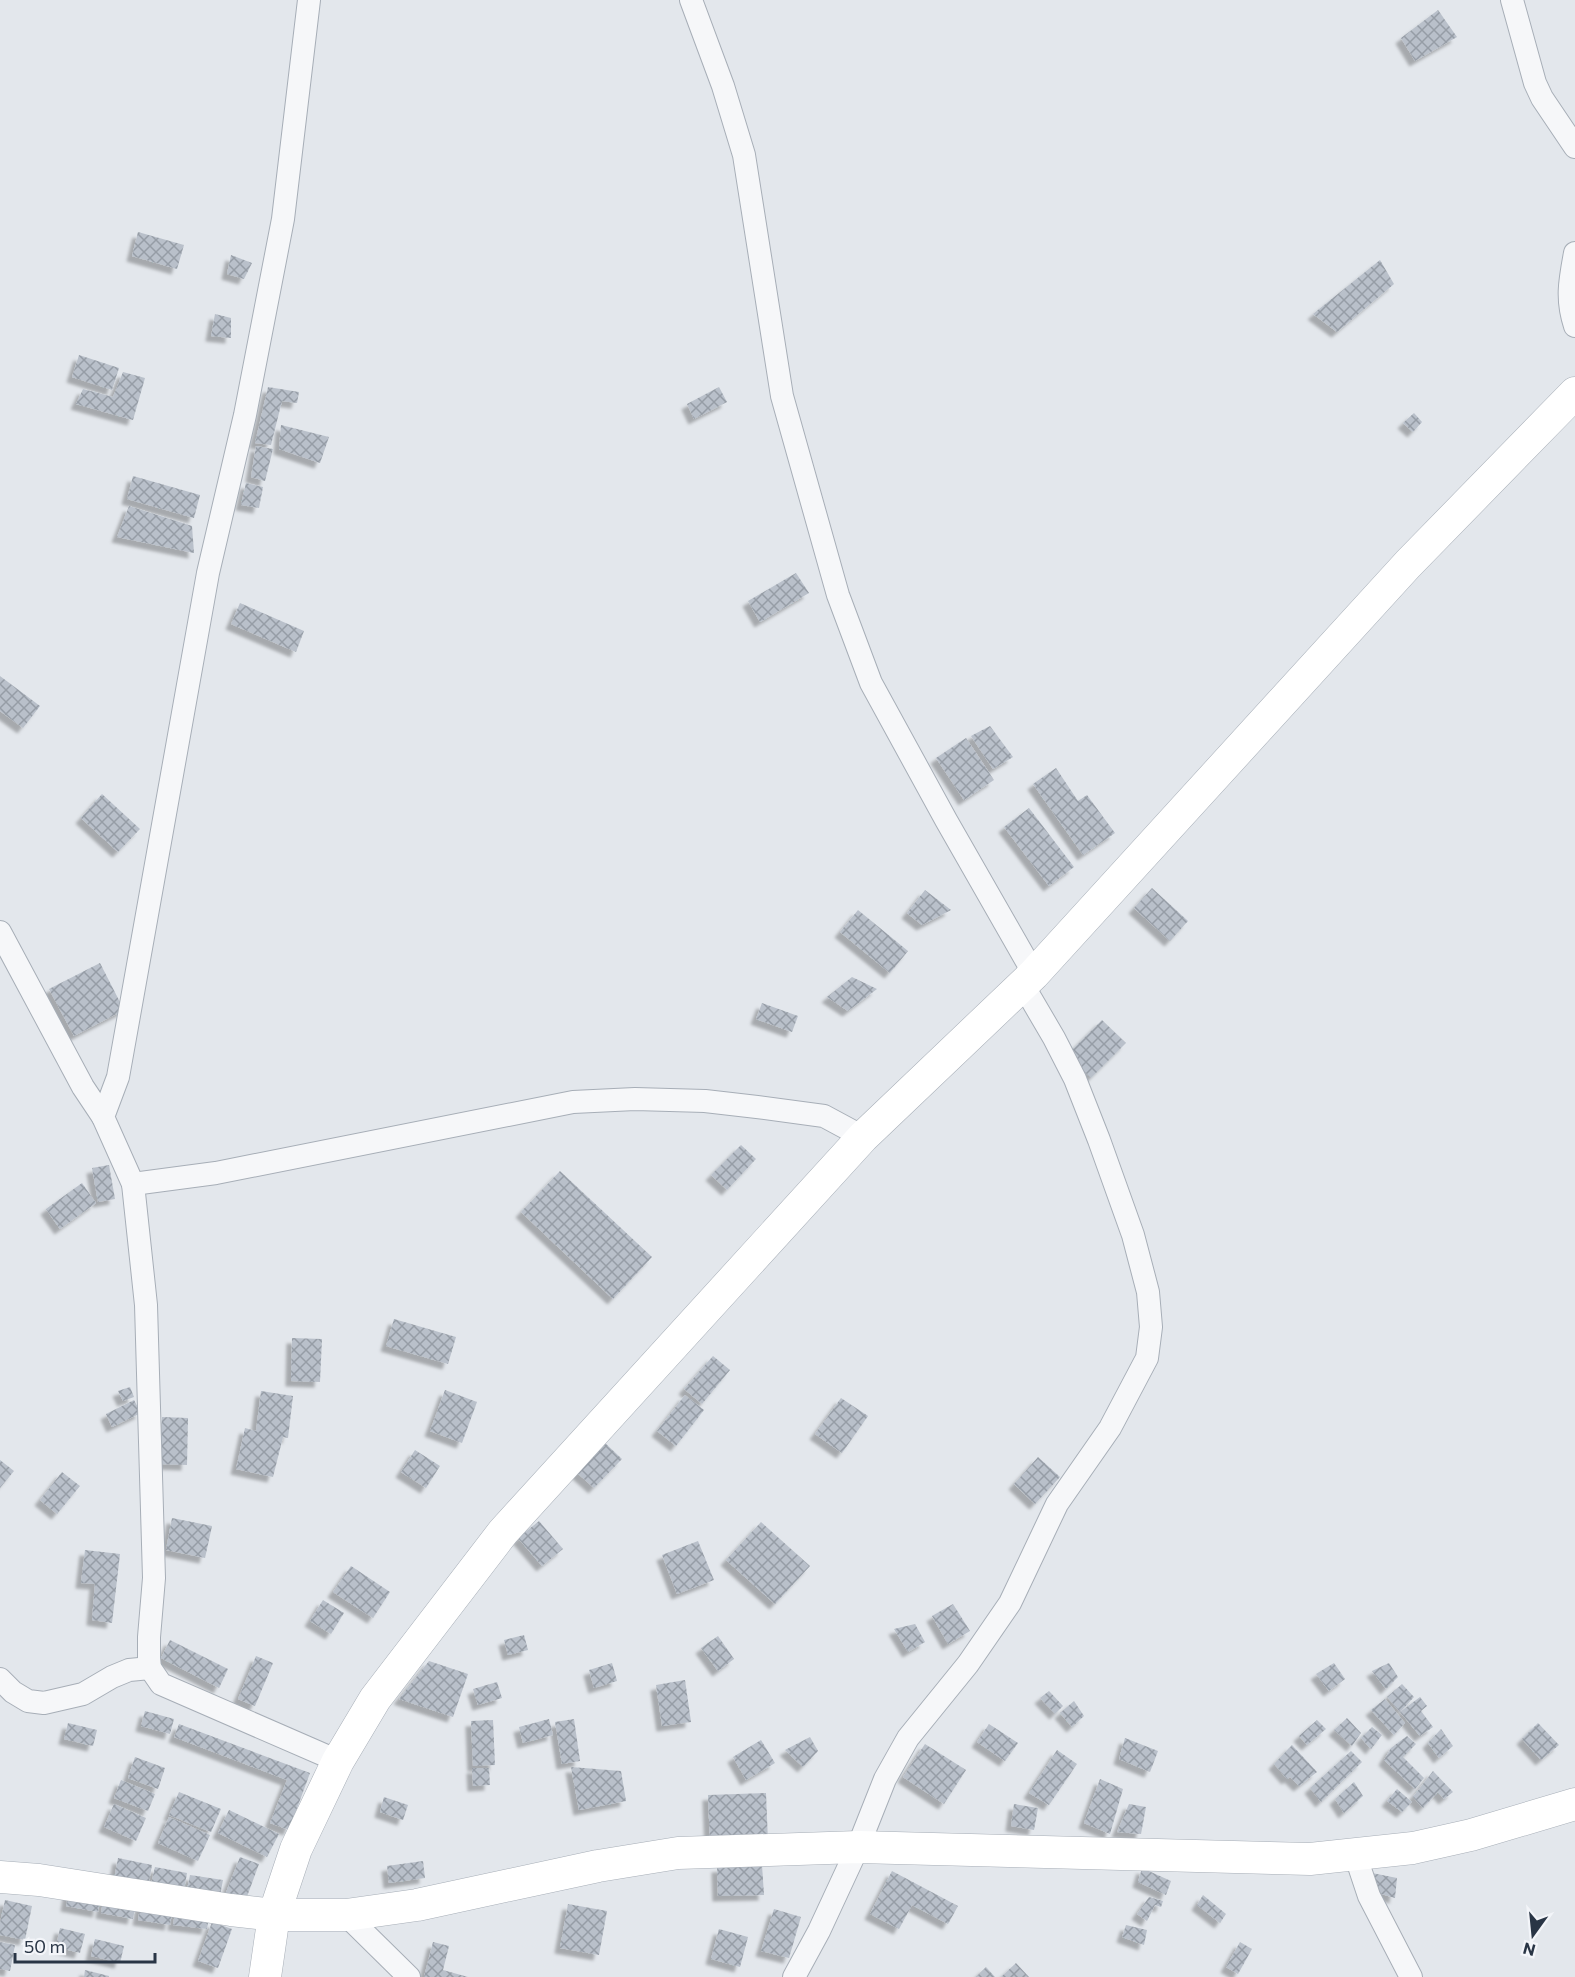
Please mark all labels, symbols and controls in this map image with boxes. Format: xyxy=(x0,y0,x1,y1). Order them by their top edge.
north arrow xyxy=(1503,1905,1563,1965)
scale bar xyxy=(15,1926,154,1964)
text: 50 m xyxy=(24,1935,65,1957)
text: N xyxy=(1521,1939,1537,1961)

